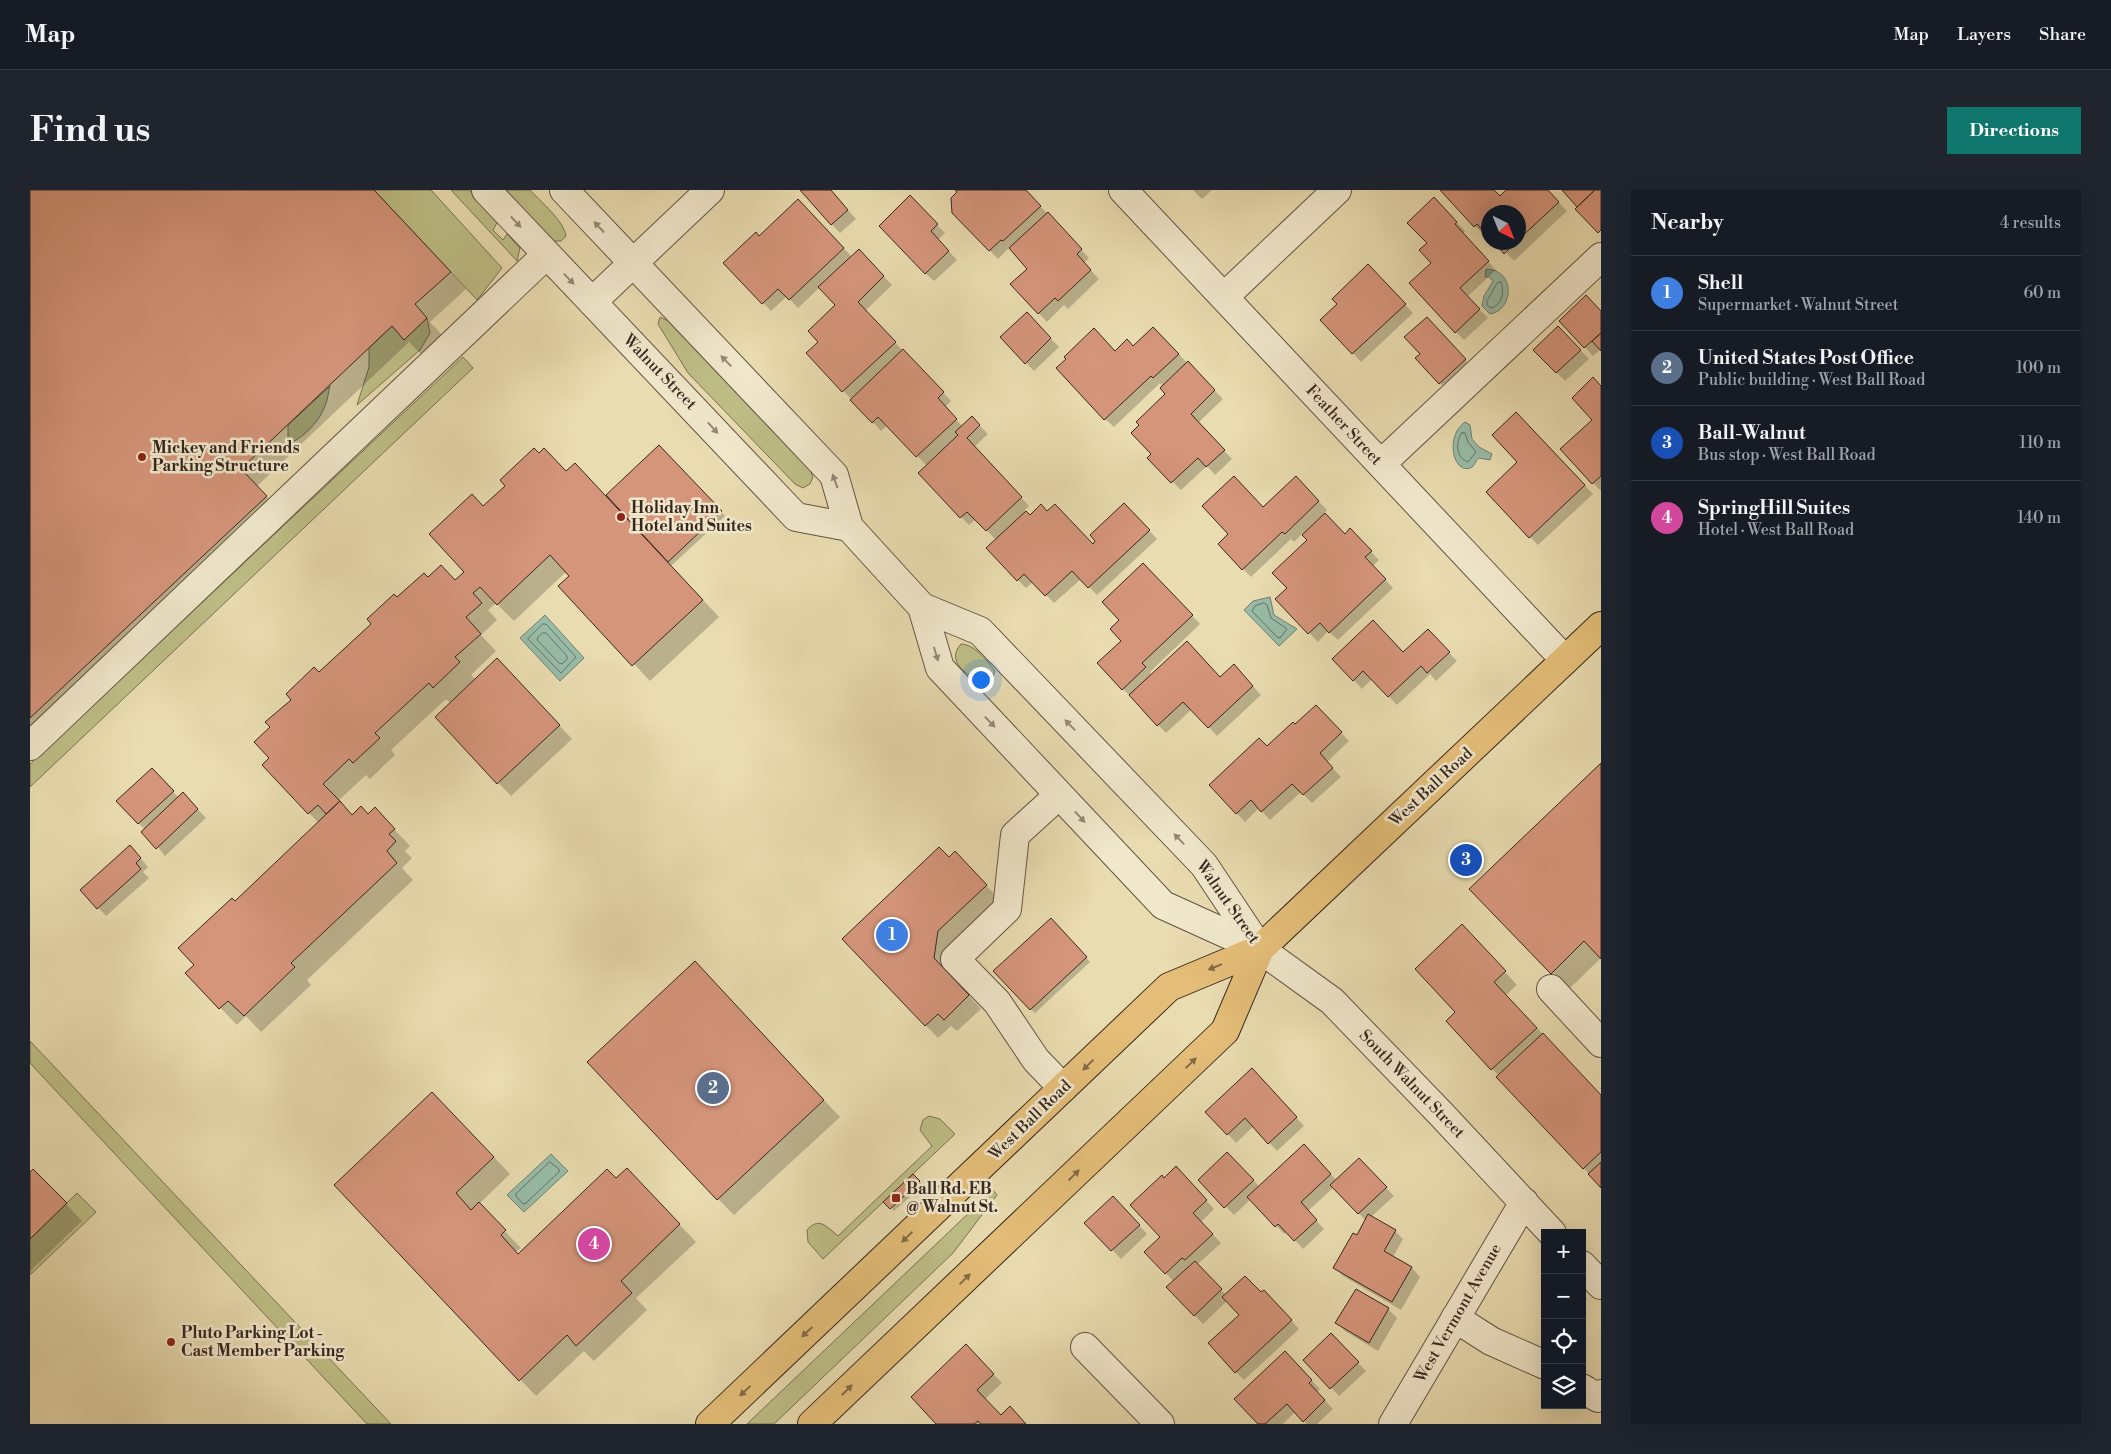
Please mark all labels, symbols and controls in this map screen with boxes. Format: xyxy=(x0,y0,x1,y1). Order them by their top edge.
text: Map xyxy=(25,20,75,50)
text: Map xyxy=(1894,23,1929,46)
text: Layers xyxy=(1957,23,2011,46)
text: Share xyxy=(2039,23,2086,46)
button: Directions xyxy=(1947,107,2081,154)
text: Find us xyxy=(30,109,150,152)
north arrow xyxy=(1481,205,1526,250)
text: Nearby xyxy=(1651,210,1724,236)
text: 4 results xyxy=(2000,213,2061,233)
one-way arrow xyxy=(510,216,522,228)
one-way arrow xyxy=(593,222,605,234)
text: Shell xyxy=(1698,271,1743,295)
one-way arrow xyxy=(563,272,575,284)
text: 1 xyxy=(1663,283,1671,303)
text: 60 m xyxy=(2023,283,2061,303)
text: Supermarket · Walnut Street xyxy=(1698,295,1898,315)
street label: Walnut Street xyxy=(618,329,701,414)
text: United States Post Office xyxy=(1698,346,1914,370)
one-way arrow xyxy=(720,355,732,367)
text: 2 xyxy=(1662,358,1672,378)
text: 100 m xyxy=(2016,358,2061,378)
text: Public building · West Ball Road xyxy=(1698,370,1925,390)
street label: Feather Street xyxy=(1302,381,1387,470)
text: Ball-Walnut xyxy=(1698,421,1806,445)
one-way arrow xyxy=(707,422,719,434)
text: 3 xyxy=(1662,433,1672,453)
text: 110 m xyxy=(2019,433,2061,453)
place label: Mickey and Friends Parking Structure xyxy=(152,438,300,476)
text: Bus stop · West Ball Road xyxy=(1698,445,1876,465)
marker: Mickey and Friends Parking Structure xyxy=(136,451,148,463)
one-way arrow xyxy=(831,473,839,488)
text: SpringHill Suites xyxy=(1698,496,1850,520)
place label: Holiday Inn Hotel and Suites xyxy=(631,498,752,536)
text: 4 xyxy=(1662,508,1672,528)
text: 140 m xyxy=(2017,508,2061,528)
marker: Holiday Inn Hotel and Suites xyxy=(615,511,627,523)
text: Hotel · West Ball Road xyxy=(1698,520,1854,540)
one-way arrow xyxy=(933,646,941,661)
your location xyxy=(968,667,994,693)
one-way arrow xyxy=(984,716,996,728)
one-way arrow xyxy=(1064,719,1076,731)
street label: West Ball Road xyxy=(1384,743,1477,831)
one-way arrow xyxy=(1074,811,1086,823)
one-way arrow xyxy=(1174,834,1186,846)
pin: 3 xyxy=(1450,841,1482,879)
street label: Walnut Street xyxy=(1191,856,1264,948)
pin: 1 xyxy=(876,916,908,954)
one-way arrow xyxy=(1207,963,1222,971)
street label: South Walnut Street xyxy=(1355,1025,1469,1143)
one-way arrow xyxy=(1185,1057,1197,1069)
one-way arrow xyxy=(1082,1059,1094,1071)
pin: 2 xyxy=(697,1069,729,1107)
street label: West Ball Road xyxy=(984,1076,1075,1165)
one-way arrow xyxy=(1067,1169,1079,1181)
place label: Ball Rd. EB @ Walnut St. xyxy=(906,1179,998,1217)
marker: Ball Rd. EB @ Walnut St. xyxy=(890,1192,902,1204)
pin: 4 xyxy=(578,1225,610,1263)
map controls xyxy=(1541,1229,1586,1409)
button: + xyxy=(1541,1229,1586,1274)
one-way arrow xyxy=(901,1231,913,1243)
street label: West Vermont Avenue xyxy=(1410,1240,1506,1387)
one-way arrow xyxy=(959,1273,971,1285)
button: − xyxy=(1541,1274,1586,1319)
button: locate xyxy=(1541,1319,1586,1364)
place label: Pluto Parking Lot - Cast Member Parking xyxy=(181,1323,345,1361)
one-way arrow xyxy=(801,1326,813,1338)
marker: Pluto Parking Lot - Cast Member Parking xyxy=(165,1336,177,1348)
button: layers xyxy=(1541,1364,1586,1409)
one-way arrow xyxy=(841,1384,853,1396)
one-way arrow xyxy=(739,1385,751,1397)

